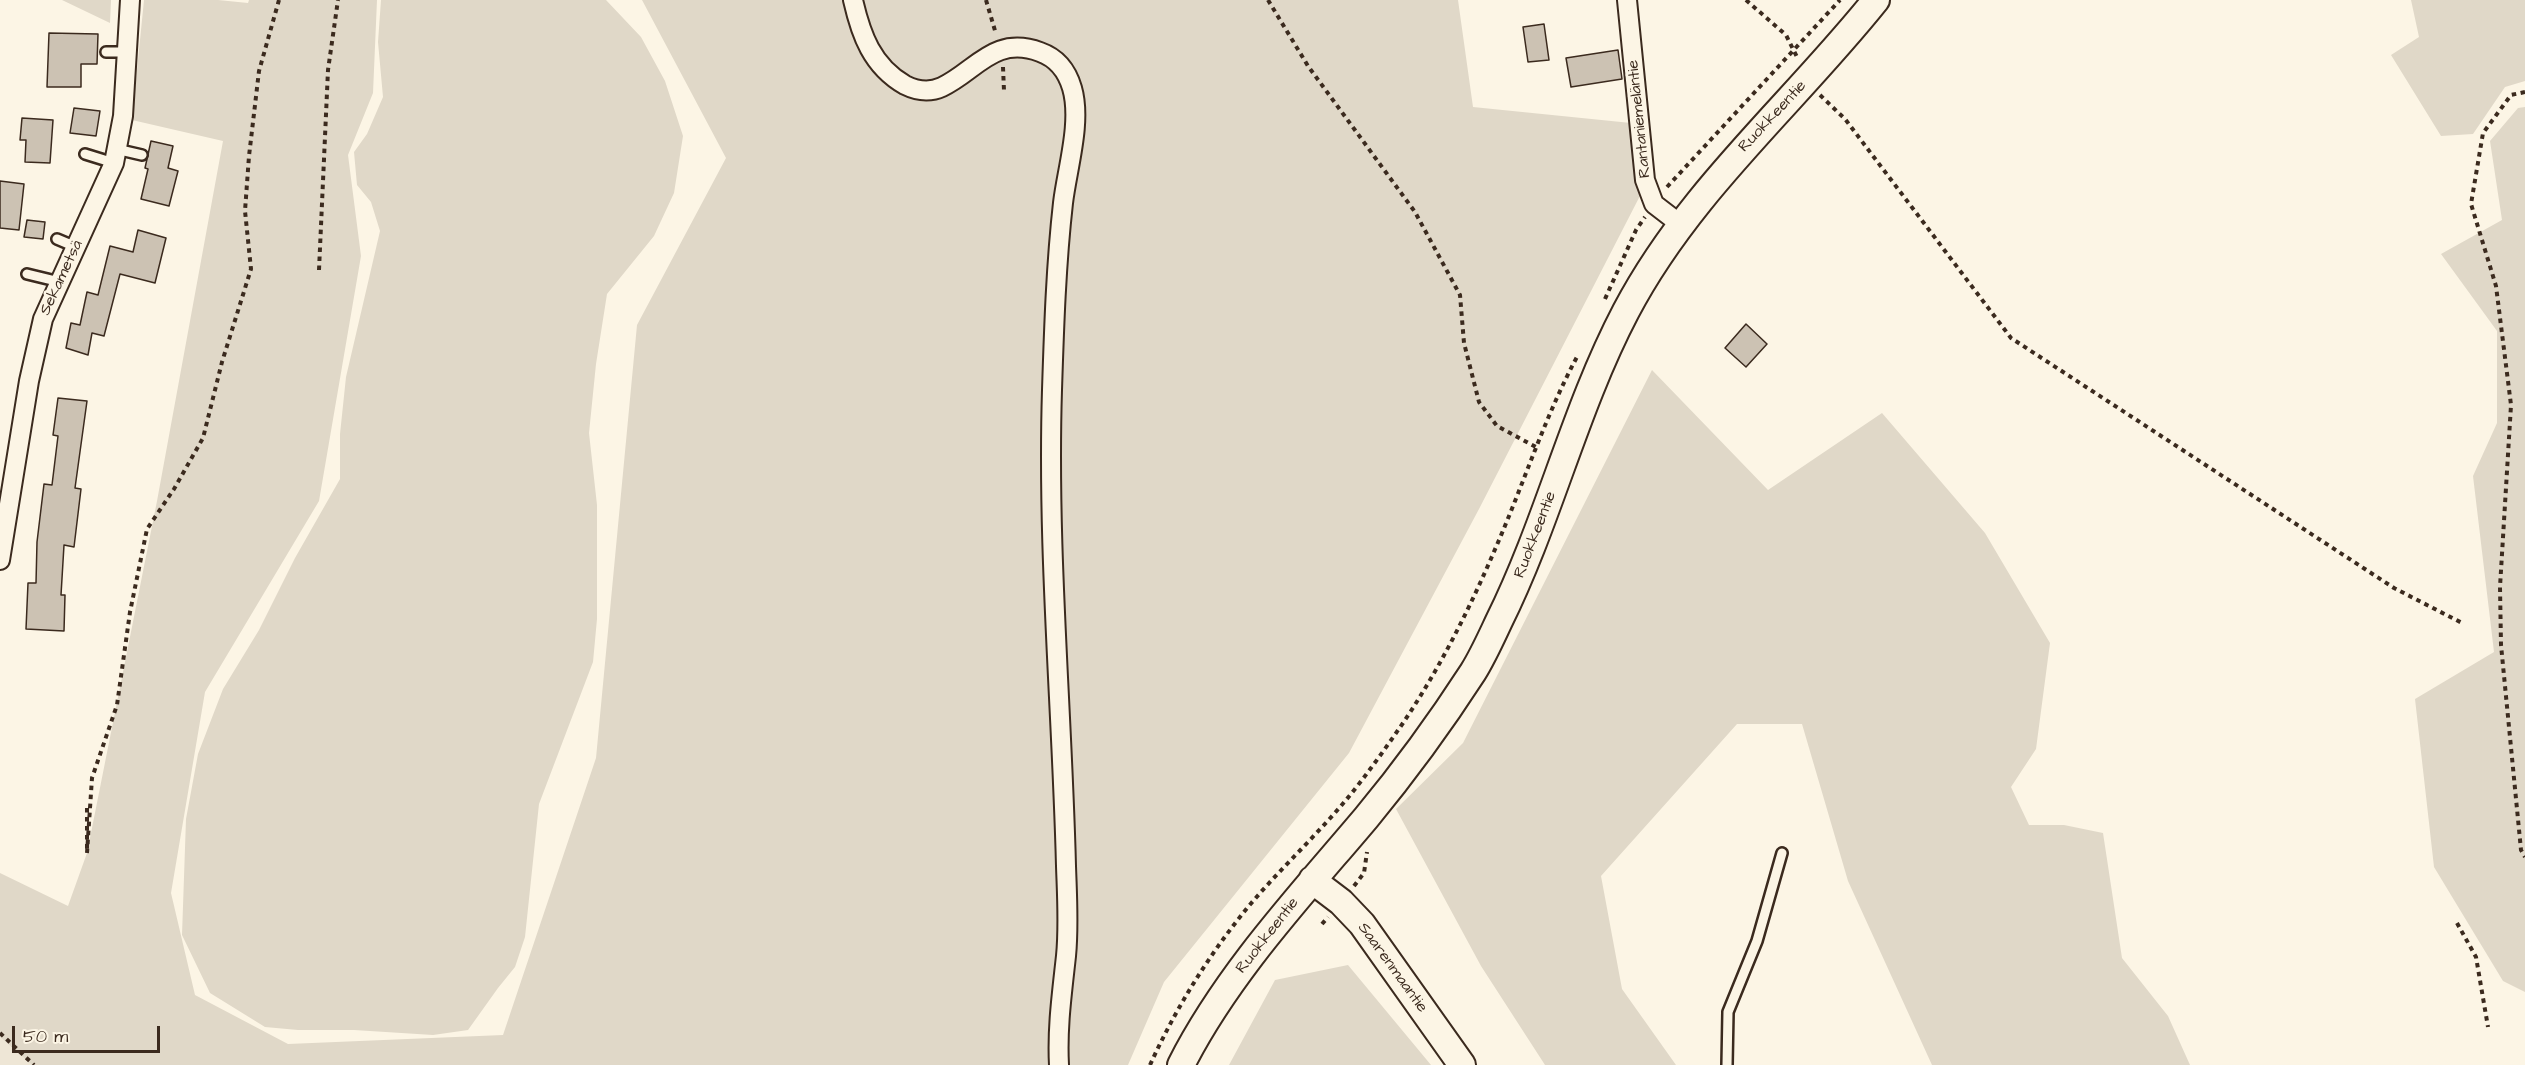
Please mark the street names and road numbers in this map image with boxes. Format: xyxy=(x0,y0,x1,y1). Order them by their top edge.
street label: Rantaniemeläntie xyxy=(1624,59,1656,179)
street label: Ruokkeentie xyxy=(1735,77,1811,157)
street label: Sekametsä xyxy=(36,237,88,319)
street label: Ruokkeentie xyxy=(1511,489,1561,581)
street label: Ruokkeentie xyxy=(1232,894,1304,978)
street label: Saarenmaantie xyxy=(1353,919,1431,1017)

